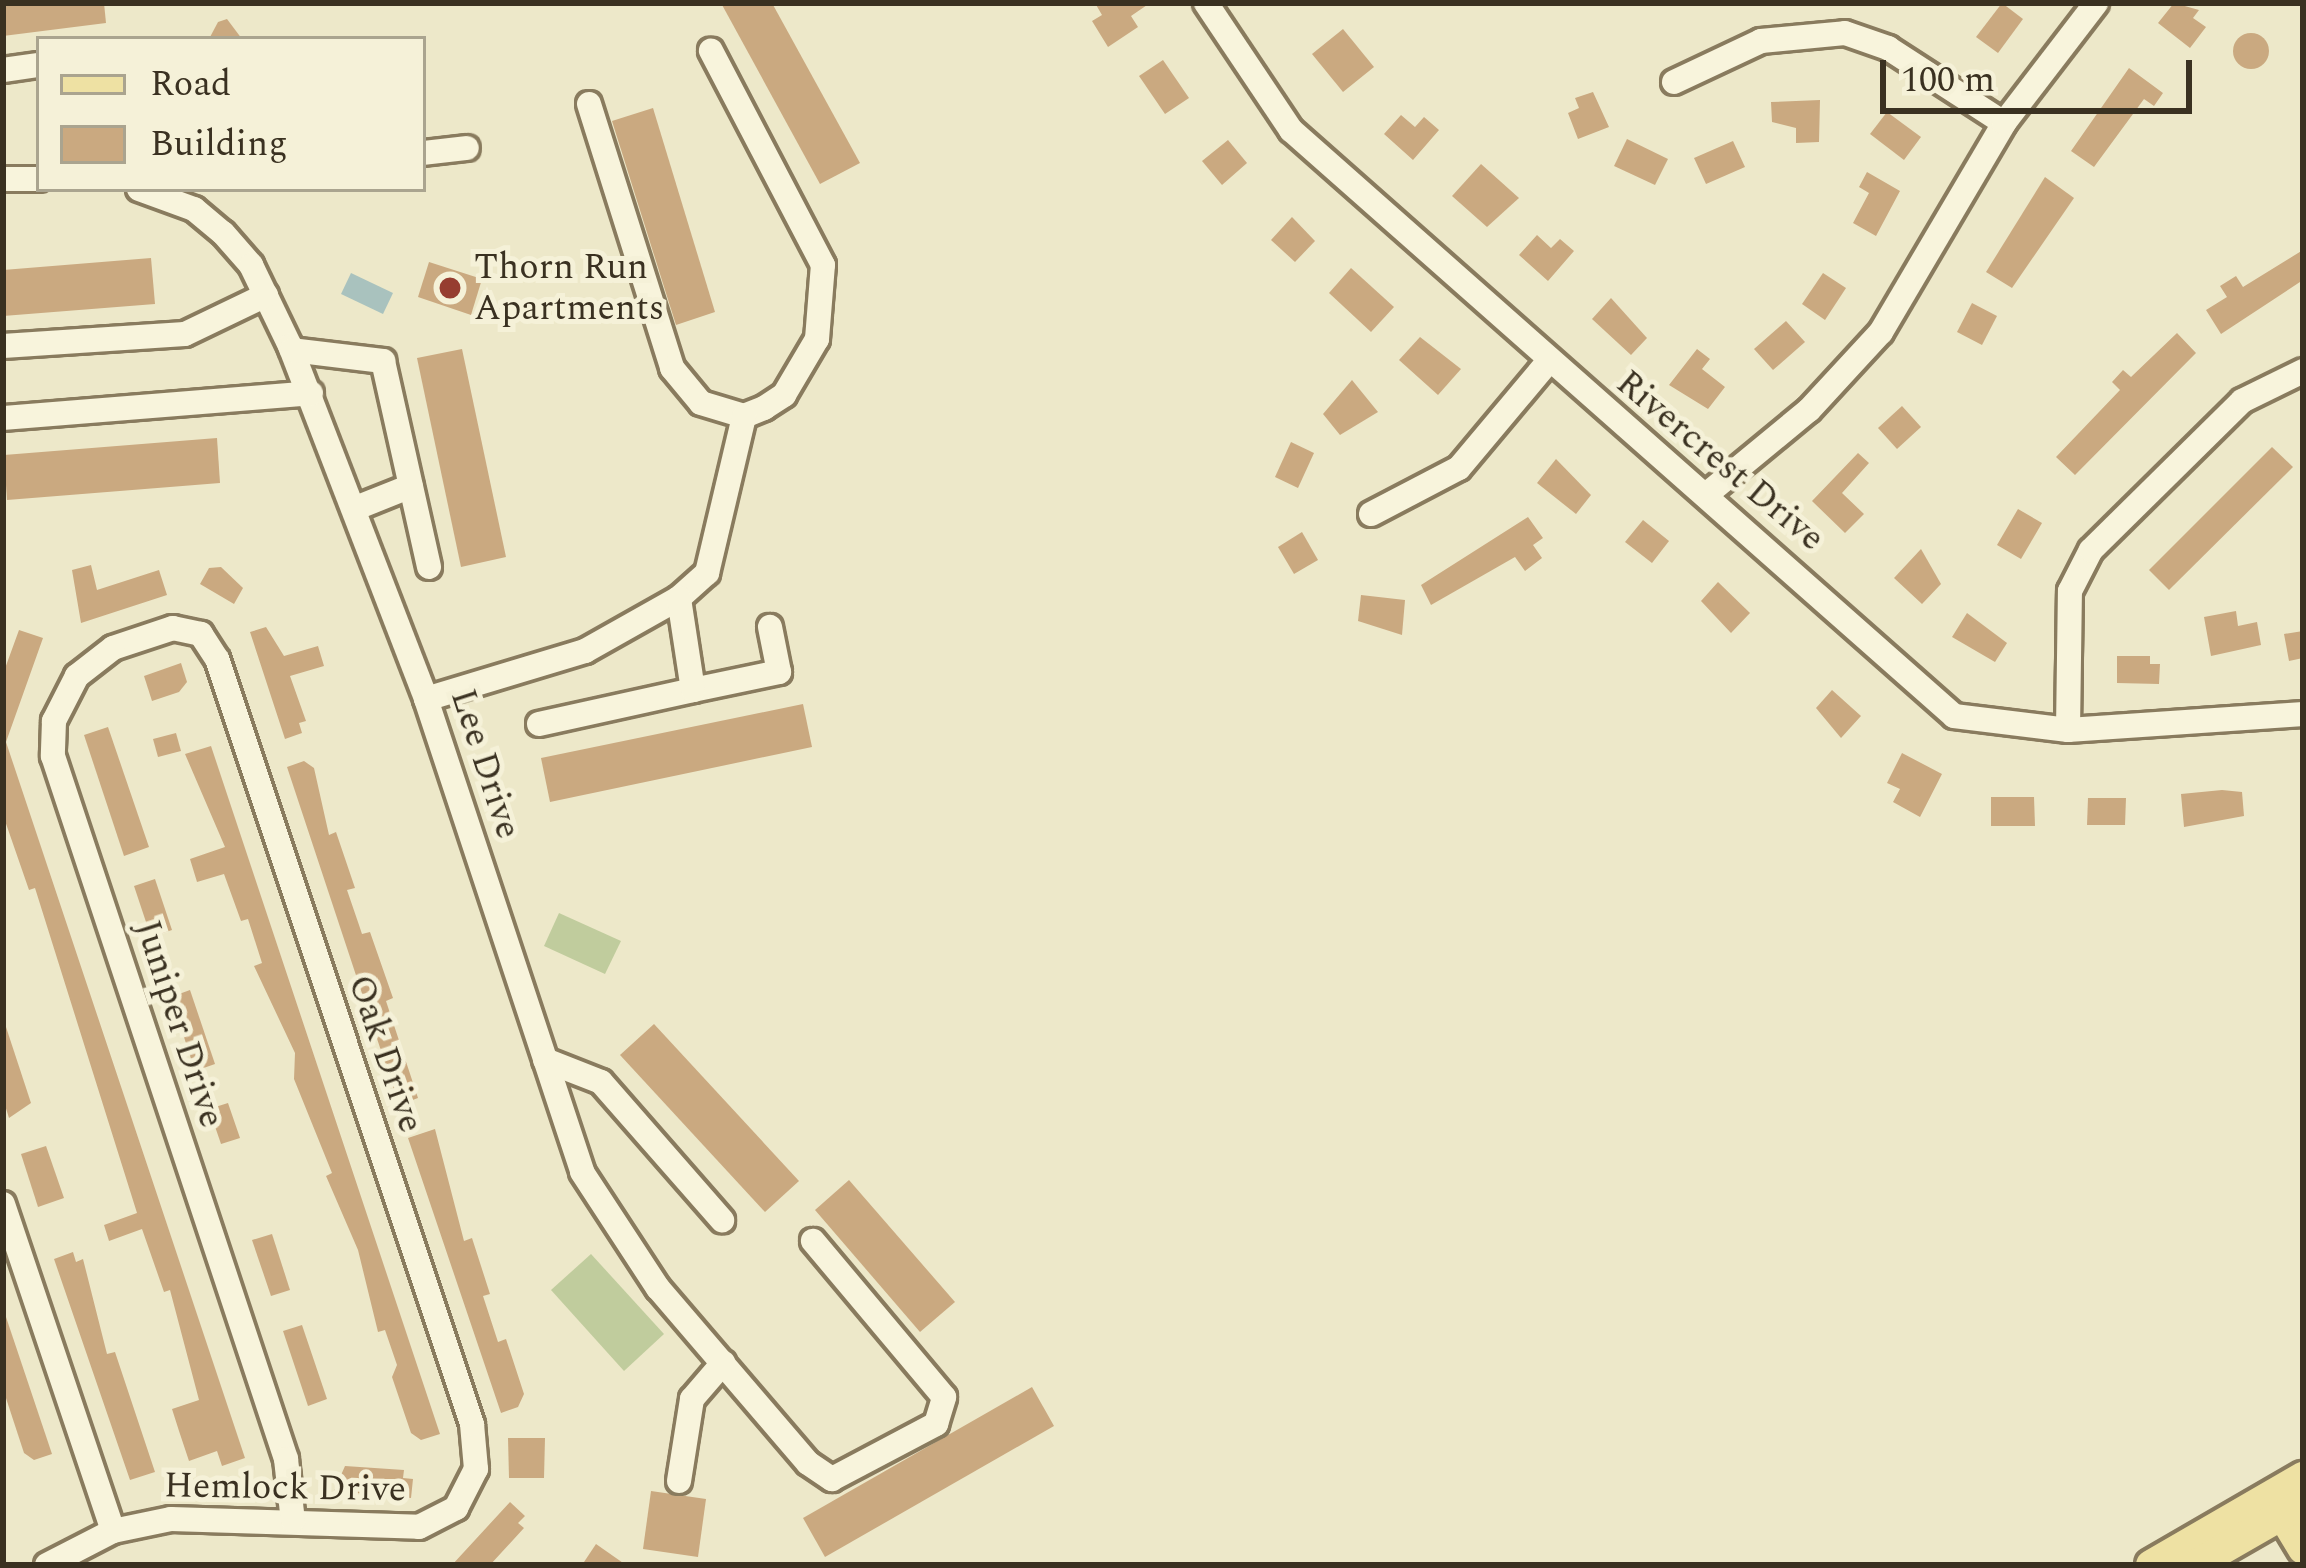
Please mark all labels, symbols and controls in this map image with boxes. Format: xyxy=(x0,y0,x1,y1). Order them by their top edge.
legend xyxy=(36,36,426,192)
scale bar xyxy=(1886,36,2198,110)
text: 100 m xyxy=(1901,53,1995,108)
text: Road xyxy=(150,57,231,112)
text: Building xyxy=(150,117,288,172)
place label: Thorn Run Apartments xyxy=(474,245,664,330)
marker: Thorn Run Apartments xyxy=(437,275,463,301)
street label: Rivercrest Drive xyxy=(1607,361,1833,561)
street label: Lee Drive xyxy=(441,684,529,844)
street label: Juniper Drive xyxy=(125,915,233,1133)
street label: Oak Drive xyxy=(338,970,432,1138)
street label: Hemlock Drive xyxy=(164,1464,406,1512)

